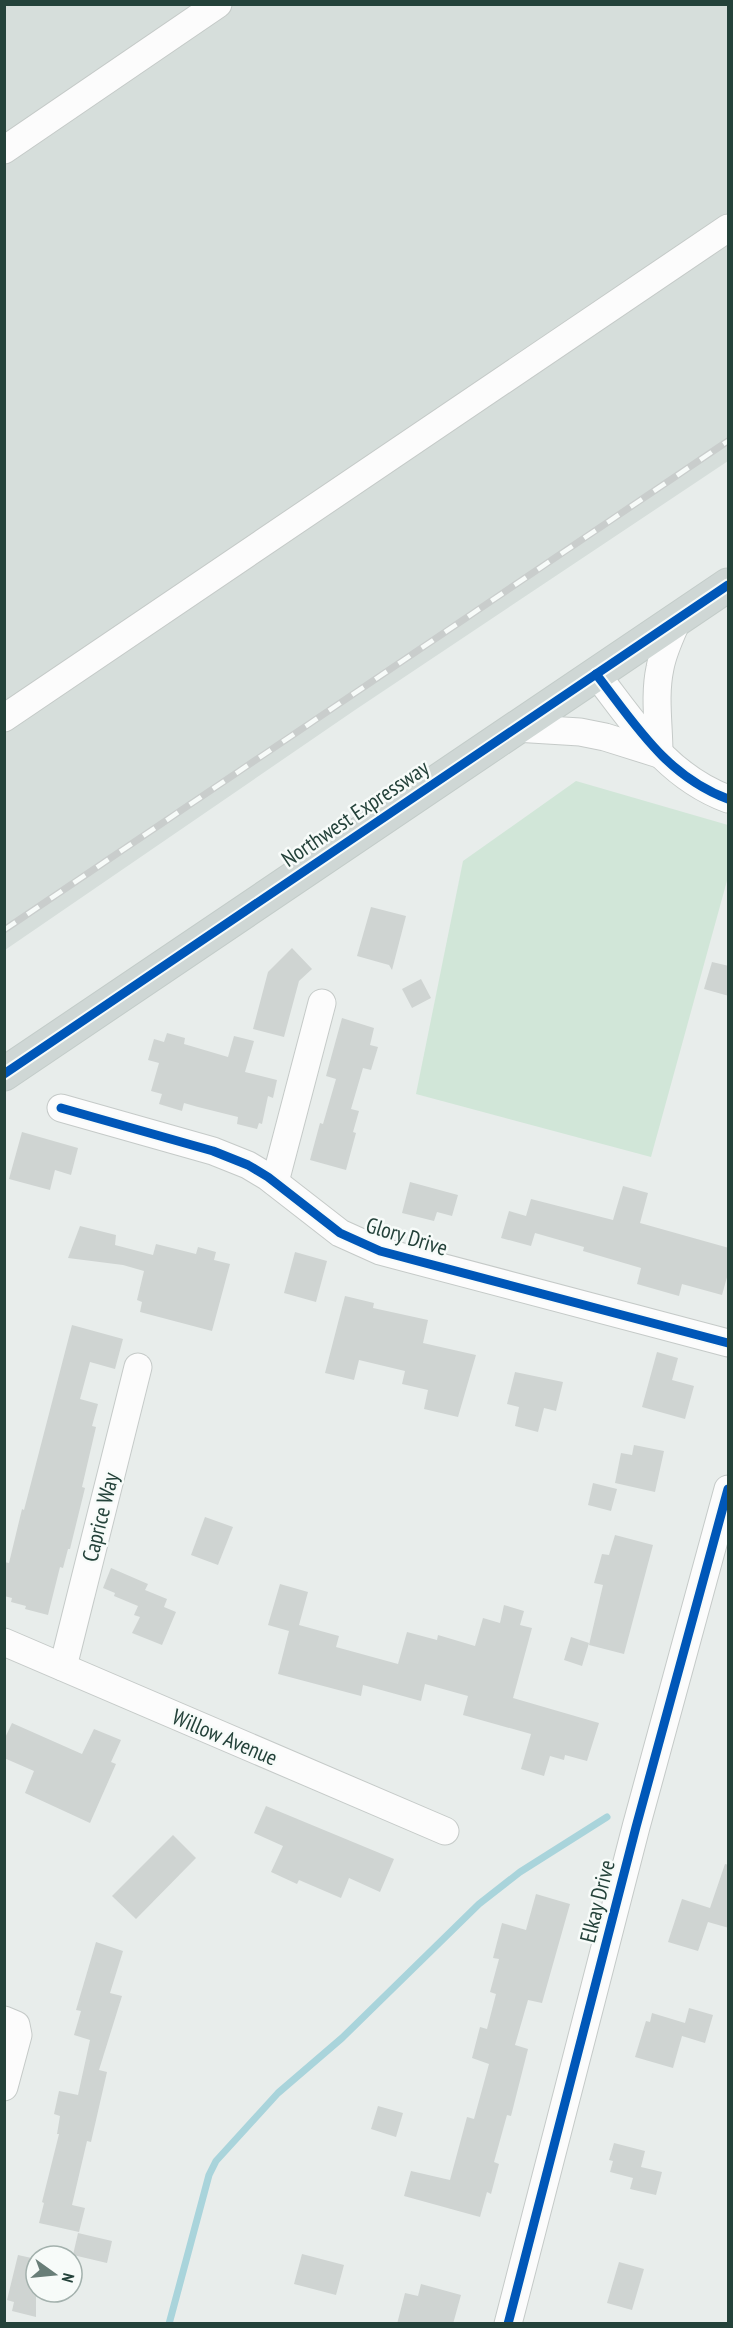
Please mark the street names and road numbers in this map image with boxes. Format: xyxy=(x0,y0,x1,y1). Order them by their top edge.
street label: Northwest Expressway xyxy=(276,753,435,873)
street label: Glory Drive xyxy=(363,1210,451,1262)
street label: Caprice Way xyxy=(75,1469,125,1565)
street label: Willow Avenue xyxy=(168,1702,282,1772)
street label: Elkay Drive xyxy=(573,1857,621,1945)

